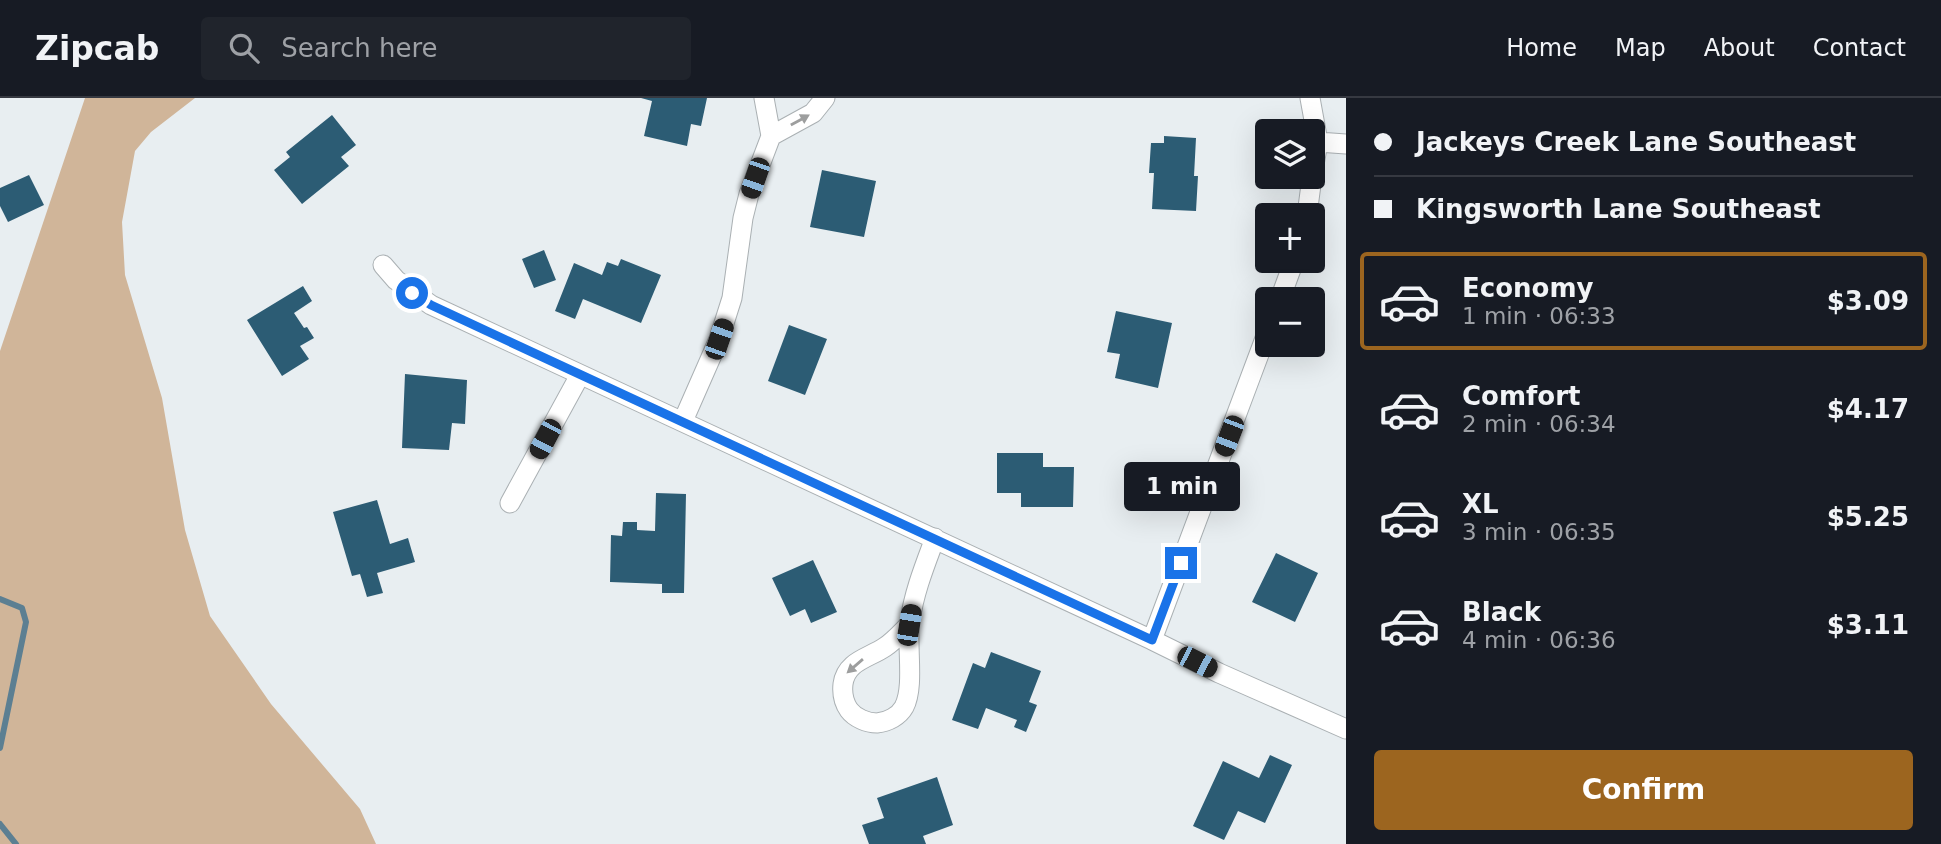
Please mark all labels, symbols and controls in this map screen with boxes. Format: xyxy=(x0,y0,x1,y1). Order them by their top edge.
search box xyxy=(201,17,691,80)
text: Zipcab xyxy=(35,29,159,68)
icon: search xyxy=(225,29,263,67)
text: Search here xyxy=(281,33,438,63)
text: Home xyxy=(1506,34,1577,62)
text: Map xyxy=(1615,34,1666,62)
text: About xyxy=(1704,34,1775,62)
text: Contact xyxy=(1813,34,1906,62)
one-way arrow xyxy=(790,114,810,126)
map controls xyxy=(1255,119,1325,357)
button: layers xyxy=(1255,119,1325,189)
text: Jackeys Creek Lane Southeast xyxy=(1416,127,1856,157)
car xyxy=(739,155,772,201)
text: Kingsworth Lane Southeast xyxy=(1416,194,1821,224)
button: + xyxy=(1255,203,1325,273)
icon: car xyxy=(1378,270,1441,333)
text: Economy xyxy=(1462,273,1593,303)
route start xyxy=(396,277,428,309)
text: $3.09 xyxy=(1827,286,1909,316)
button: − xyxy=(1255,287,1325,357)
text: 1 min · 06:33 xyxy=(1462,303,1616,329)
car xyxy=(703,316,736,362)
icon: car xyxy=(1378,378,1441,441)
text: Comfort xyxy=(1462,381,1580,411)
text: $4.17 xyxy=(1827,394,1909,424)
text: 2 min · 06:34 xyxy=(1462,411,1616,437)
car xyxy=(1212,413,1247,459)
car xyxy=(526,416,565,462)
callout: 1 min xyxy=(1123,462,1239,510)
text: 1 min xyxy=(1146,473,1218,499)
icon: car xyxy=(1378,486,1441,549)
text: XL xyxy=(1462,489,1499,519)
text: $5.25 xyxy=(1827,502,1909,532)
text: 3 min · 06:35 xyxy=(1462,519,1616,545)
route end xyxy=(1165,547,1197,579)
icon: car xyxy=(1378,594,1441,657)
text: Black xyxy=(1462,597,1541,627)
car xyxy=(896,603,923,647)
text: $3.11 xyxy=(1827,610,1909,640)
text: 4 min · 06:36 xyxy=(1462,627,1616,653)
car xyxy=(1174,643,1221,681)
one-way arrow xyxy=(846,658,864,673)
button: Confirm xyxy=(1374,750,1913,830)

